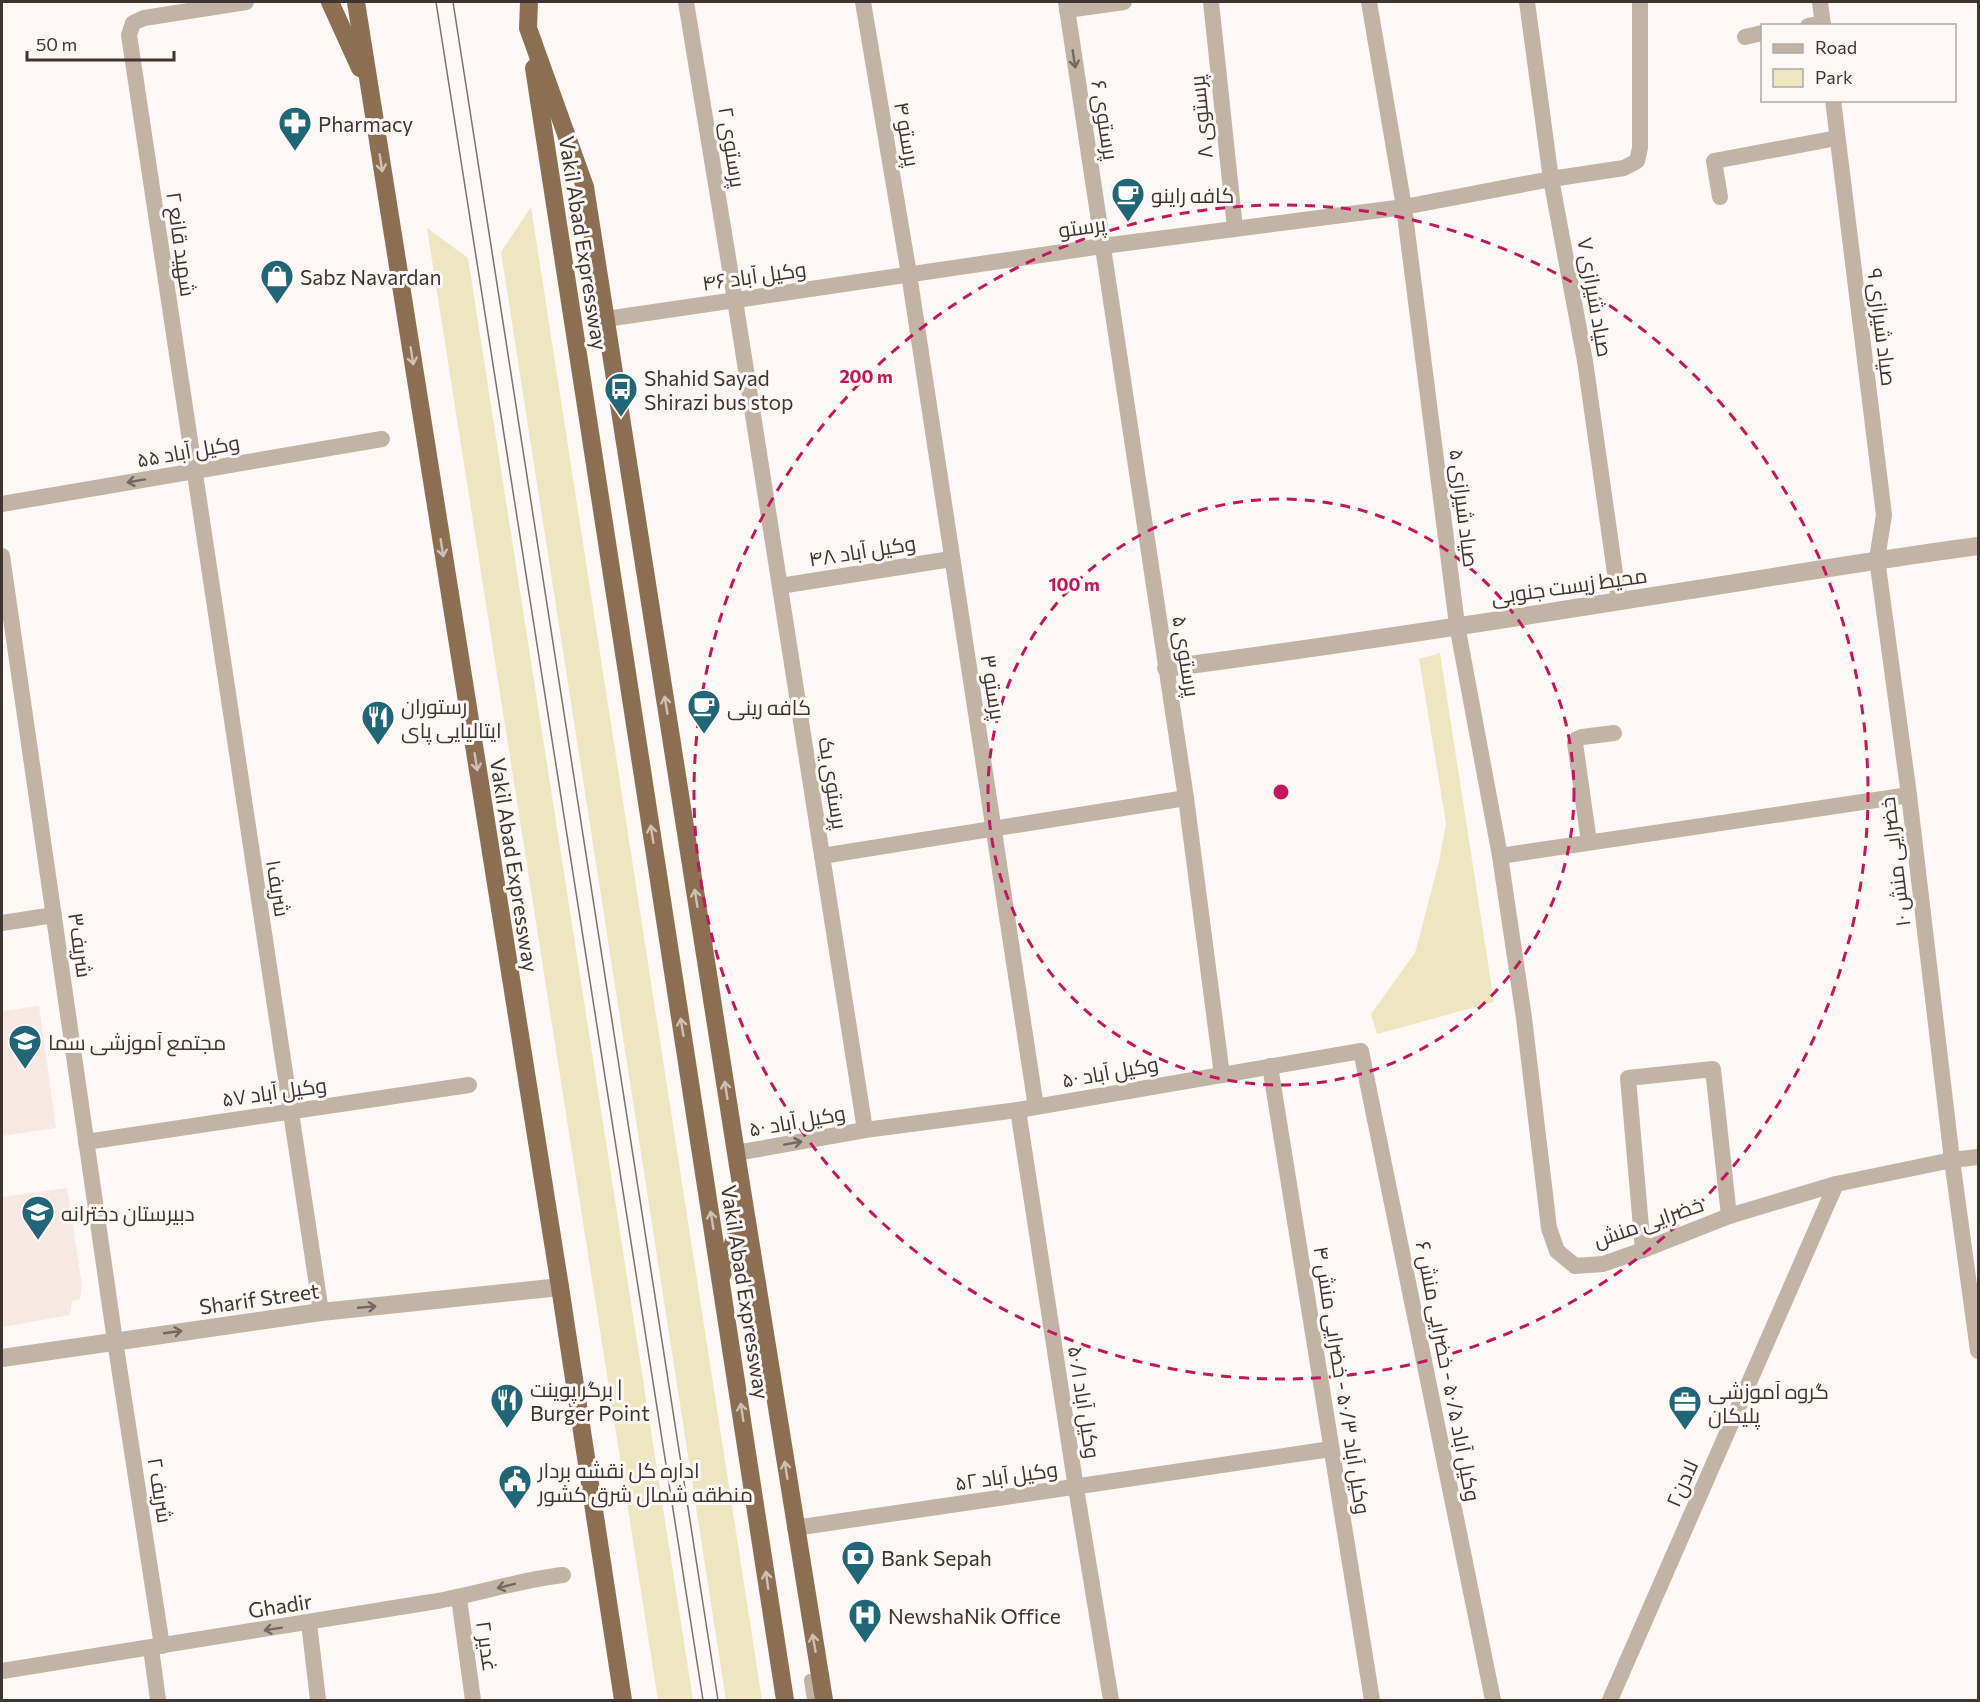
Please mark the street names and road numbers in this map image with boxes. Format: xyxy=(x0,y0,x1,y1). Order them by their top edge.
street label: پرستوی ۸ xyxy=(1183,73,1220,160)
street label: پرستوی ۶ xyxy=(1084,78,1125,163)
street label: پرستو ۴ xyxy=(887,100,926,169)
street label: پرستوی ۲ xyxy=(711,105,752,190)
street label: Vakil Abad Expressway xyxy=(555,134,613,352)
street label: شهید قانع ۲ xyxy=(159,190,202,298)
street label: پرستو xyxy=(1057,210,1108,245)
street label: صیاد شیرازی ۷ xyxy=(1571,235,1619,359)
street label: ۴۶ وکیل آباد xyxy=(700,255,808,297)
street label: صیاد شیرازی ۹ xyxy=(1861,267,1903,388)
street label: ۵۵ وکیل آباد xyxy=(135,429,242,473)
street label: صیاد شیرازی ۵ xyxy=(1443,447,1485,569)
street label: ۴۸ وکیل آباد xyxy=(807,529,918,573)
street label: محیط زیست جنوبی xyxy=(1489,562,1649,610)
street label: پرستوی ۵ xyxy=(1165,614,1206,699)
street label: پرستو ۳ xyxy=(974,653,1012,722)
street label: پرستوی یک xyxy=(811,735,854,832)
street label: Vakil Abad Expressway xyxy=(486,756,544,974)
street label: خضرایی منش ۱۰ xyxy=(1874,795,1916,928)
street label: شریف١ xyxy=(261,858,296,919)
street label: شریف٣ xyxy=(63,911,98,979)
street label: ۵۰ وکیل آباد xyxy=(1060,1050,1161,1094)
street label: ۵۷ وکیل آباد xyxy=(220,1071,328,1113)
street label: وکیل آباد ۵۰ xyxy=(747,1099,848,1143)
street label: Vakil Abad Expressway xyxy=(717,1183,775,1401)
street label: خضرایی منش xyxy=(1590,1190,1707,1253)
street label: وکیل آباد ۵۰/۵ - خضرایی منش ۶ xyxy=(1410,1239,1486,1504)
street label: وکیل آباد ۵۰/۳ - خضرایی منش ۴ xyxy=(1307,1244,1377,1516)
street label: Sharif Street xyxy=(197,1277,321,1319)
street label: وکیل آباد ۵۰/۱ xyxy=(1062,1344,1106,1460)
street label: شریف ۲ xyxy=(142,1455,179,1525)
street label: ۵۲ وکیل آباد xyxy=(953,1455,1059,1497)
street label: لادن۲ xyxy=(1660,1456,1704,1511)
street label: Ghadir xyxy=(246,1588,314,1622)
street label: غدیر ۲ xyxy=(471,1619,504,1673)

